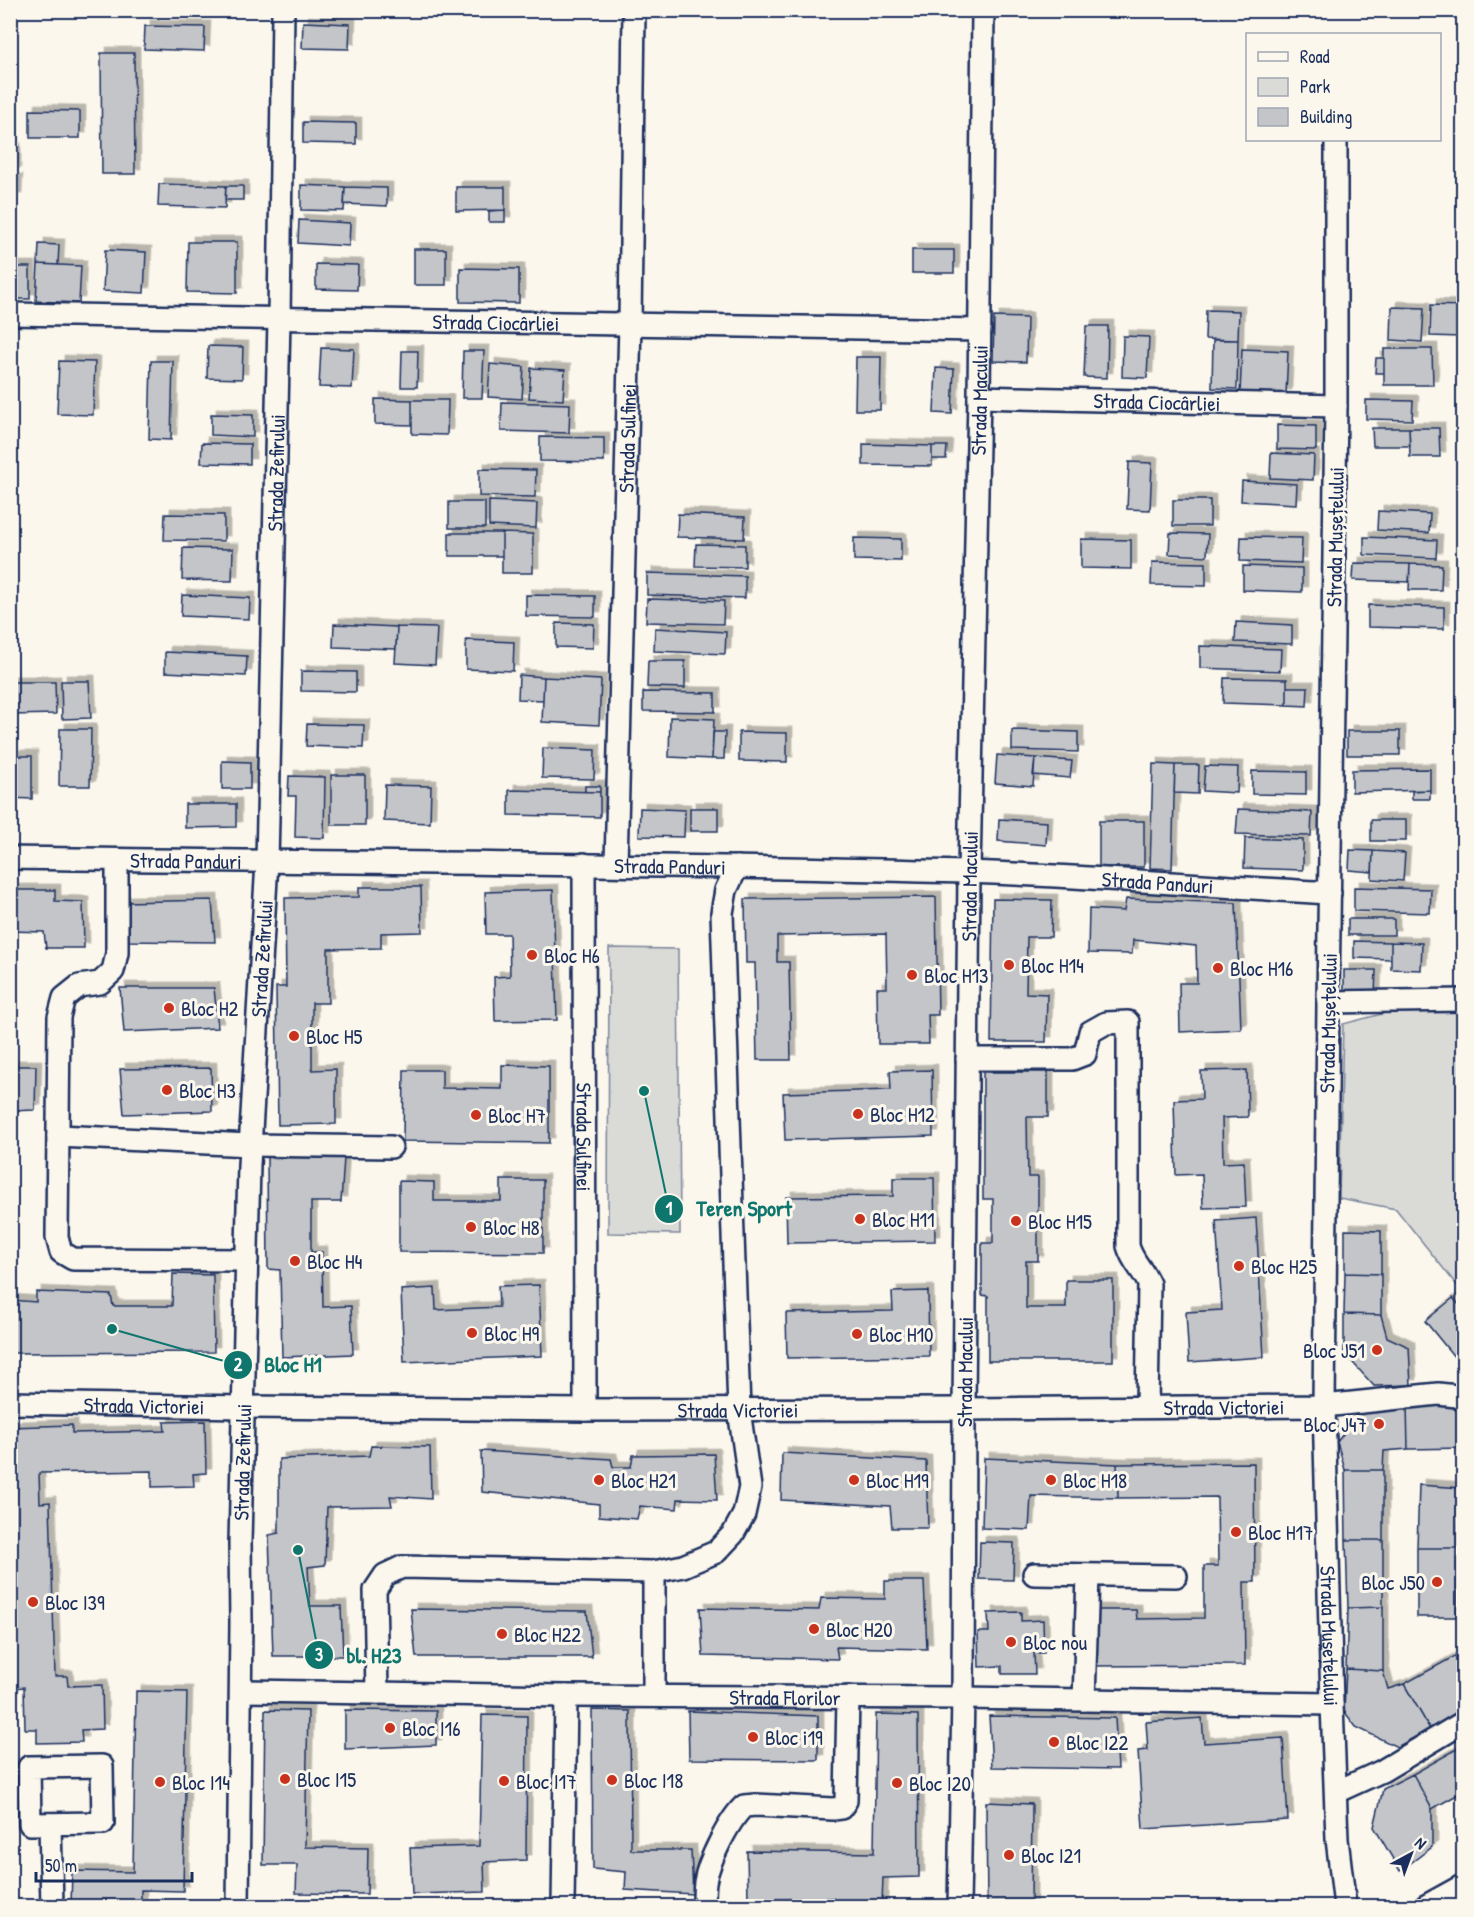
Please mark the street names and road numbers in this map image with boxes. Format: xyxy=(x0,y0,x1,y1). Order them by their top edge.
street label: Strada Ciocârliei xyxy=(432,306,560,338)
street label: Strada Macului xyxy=(963,345,994,456)
street label: Strada Sulfinei xyxy=(611,383,643,493)
street label: Strada Ciocârliei xyxy=(1093,385,1221,418)
street label: Strada Zefirului xyxy=(260,414,291,532)
street label: Strada Mușețelului xyxy=(1319,467,1351,607)
street label: Strada Macului xyxy=(954,831,984,941)
street label: Strada Panduri xyxy=(130,845,242,875)
street label: Strada Panduri xyxy=(614,851,726,881)
street label: Strada Panduri xyxy=(1101,864,1214,900)
street label: Strada Zefirului xyxy=(243,899,279,1018)
street label: Strada Mușețelului xyxy=(1312,953,1344,1093)
street label: Strada Sulfinei xyxy=(570,1082,599,1192)
street label: Strada Macului xyxy=(949,1317,979,1427)
street label: Strada Victoriei xyxy=(83,1390,205,1421)
street label: Strada Victoriei xyxy=(1163,1392,1284,1422)
street label: Strada Victoriei xyxy=(678,1395,798,1424)
street label: Strada Zefirului xyxy=(226,1403,258,1521)
street label: Strada Mușețelului xyxy=(1314,1565,1347,1706)
street label: Strada Florilor xyxy=(729,1682,841,1712)

